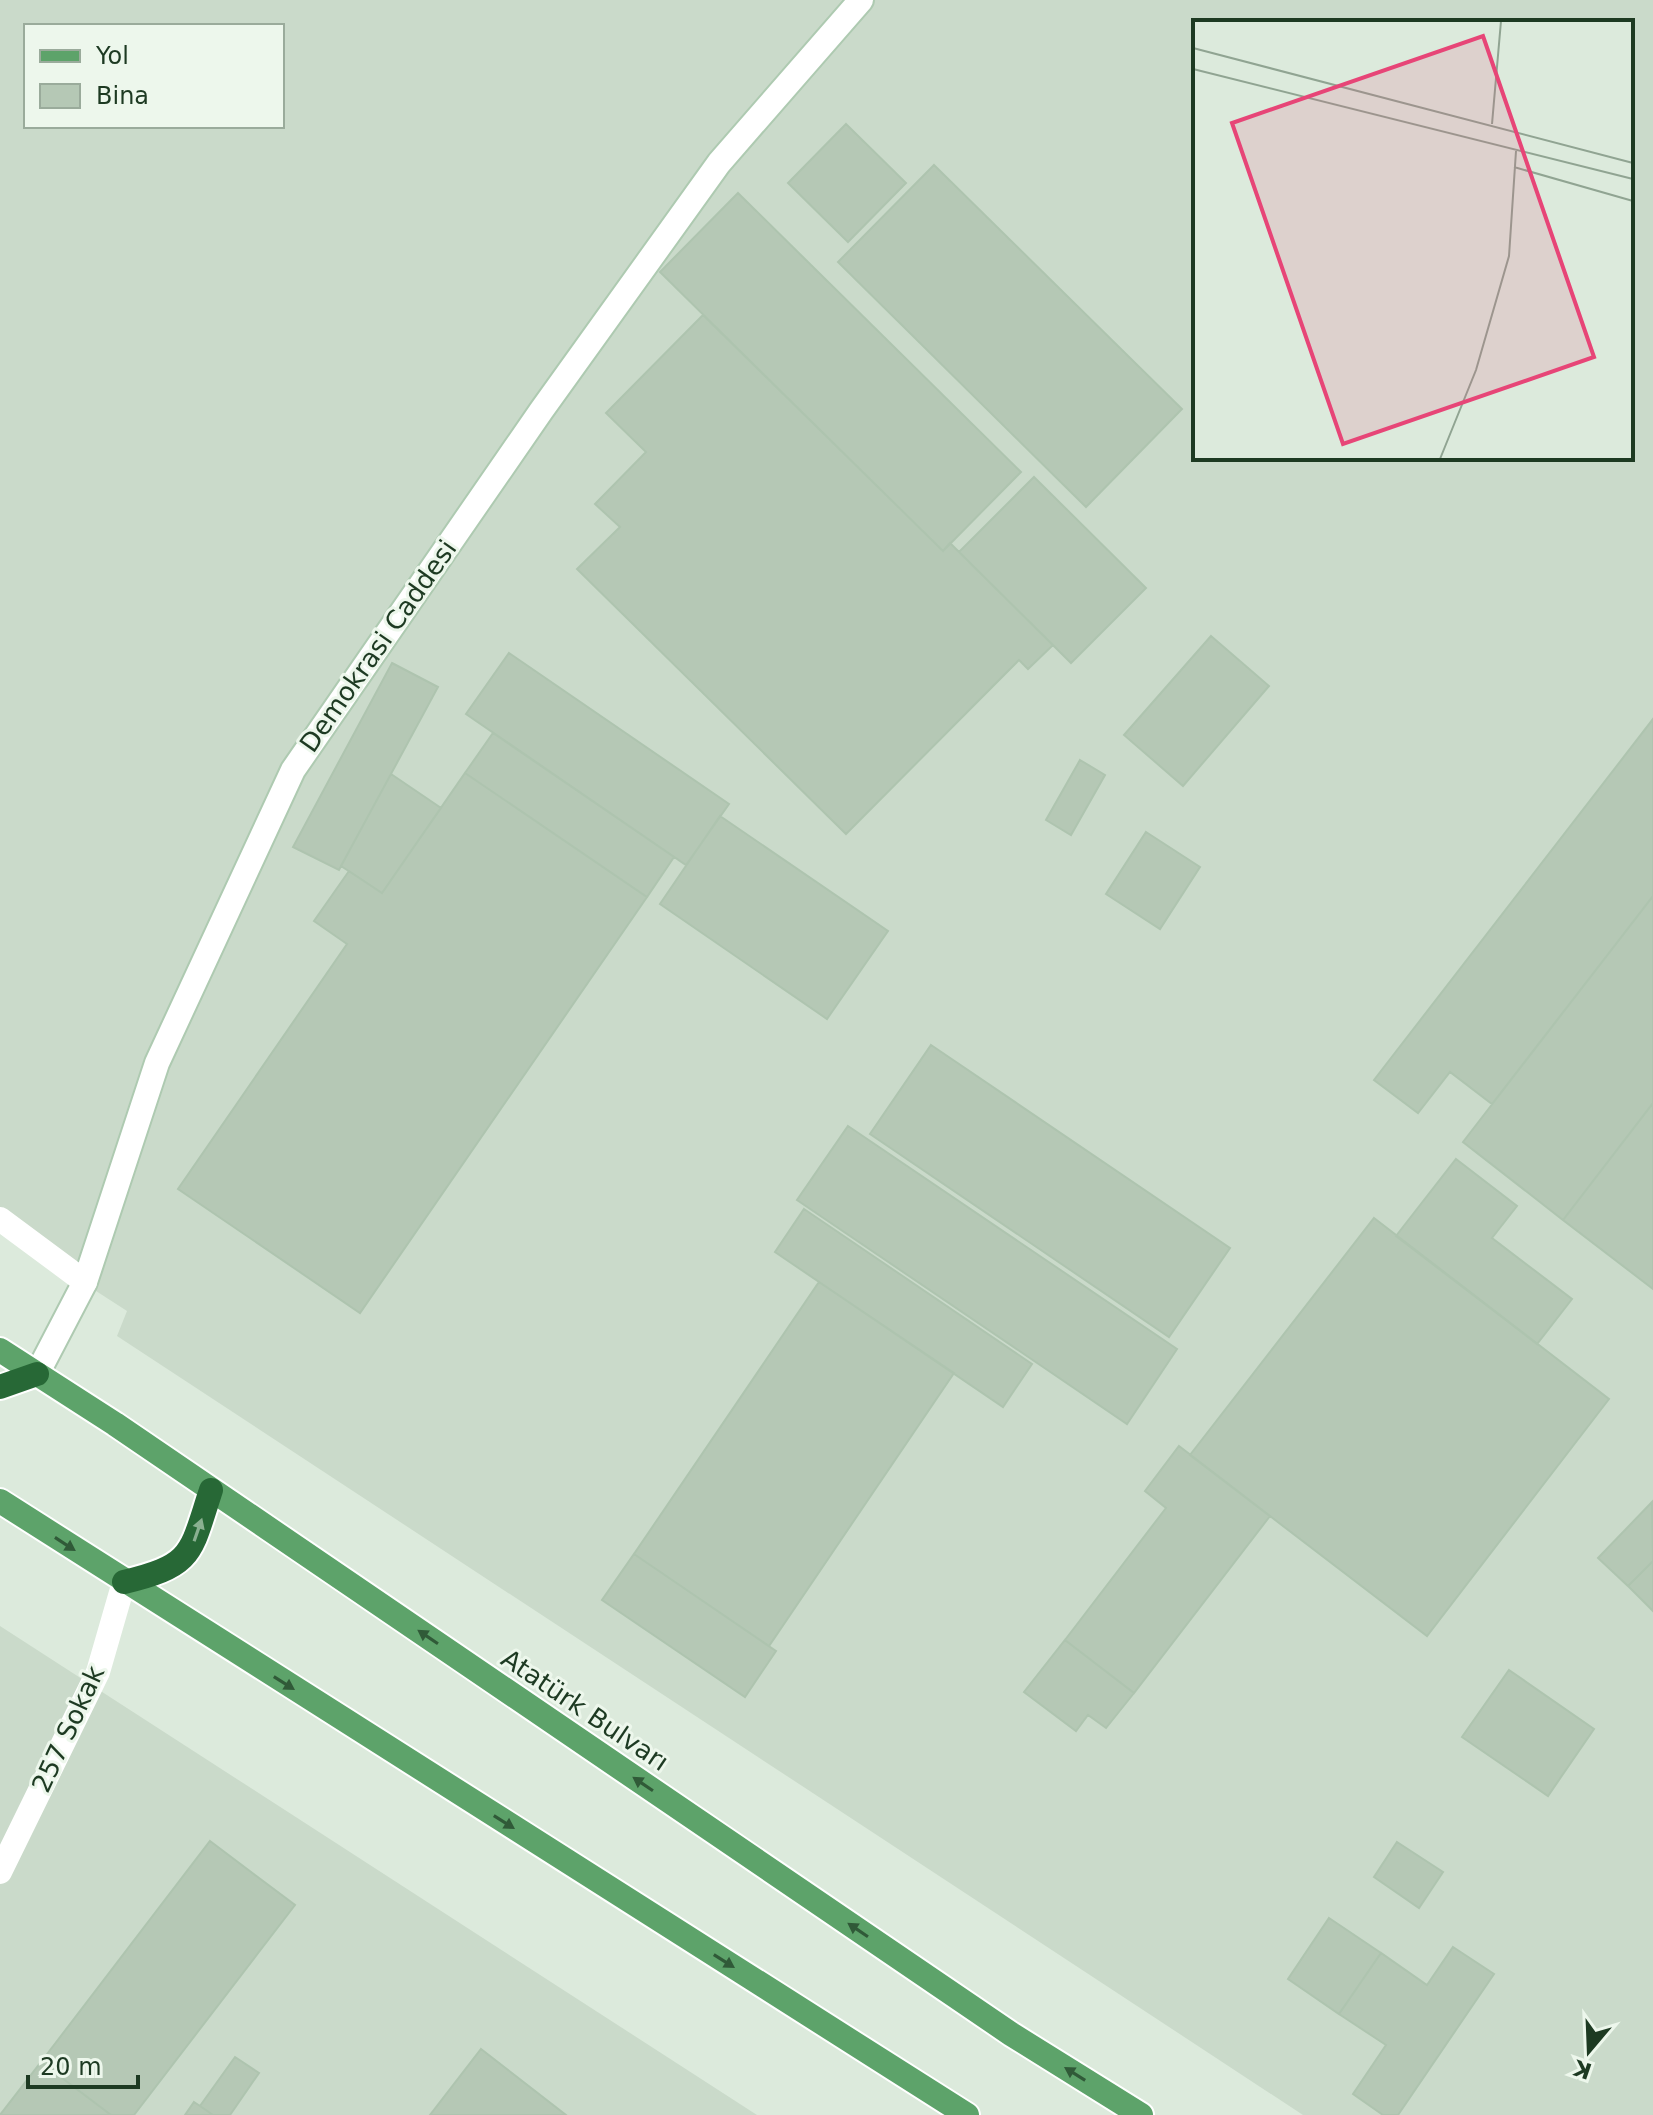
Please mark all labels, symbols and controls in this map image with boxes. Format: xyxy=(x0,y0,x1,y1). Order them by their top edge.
inset map xyxy=(1193,20,1633,460)
legend xyxy=(24,24,284,128)
text: Yol xyxy=(95,42,129,70)
text: Bina xyxy=(96,82,149,110)
street label: Demokrasi Caddesi xyxy=(293,534,463,758)
one-way arrow xyxy=(192,1517,204,1541)
one-way arrow xyxy=(54,1537,76,1551)
one-way arrow xyxy=(418,1630,439,1645)
street label: Atatürk Bulvarı xyxy=(496,1643,674,1777)
street label: 257 Sokak xyxy=(26,1661,110,1797)
one-way arrow xyxy=(273,1676,295,1690)
one-way arrow xyxy=(633,1777,654,1792)
one-way arrow xyxy=(493,1815,515,1829)
one-way arrow xyxy=(848,1923,869,1938)
one-way arrow xyxy=(713,1954,735,1968)
north arrow xyxy=(1549,2011,1629,2091)
scale bar xyxy=(28,2039,138,2089)
text: 20 m xyxy=(40,2053,102,2081)
text: K xyxy=(1570,2055,1595,2084)
one-way arrow xyxy=(1064,2067,1086,2081)

